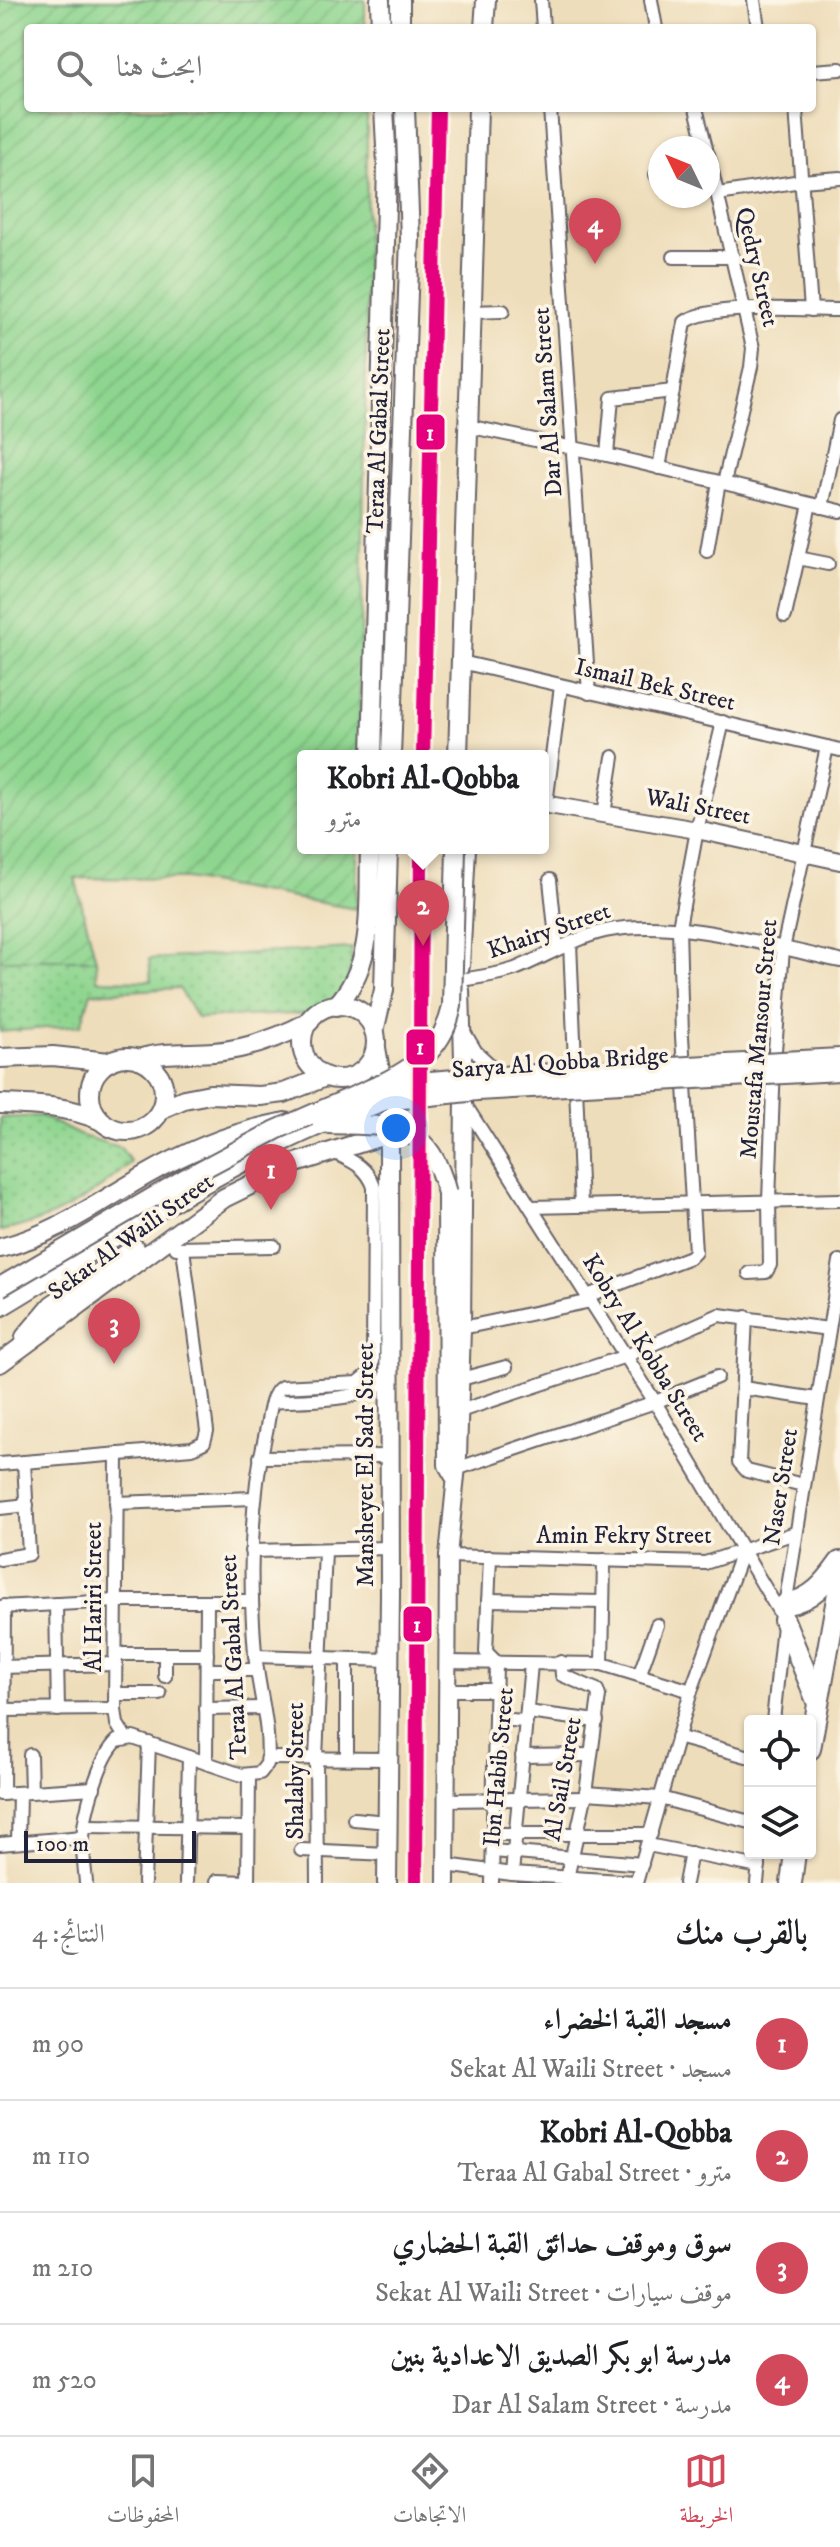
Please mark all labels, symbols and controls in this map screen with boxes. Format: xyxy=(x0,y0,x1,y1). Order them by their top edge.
search box xyxy=(24,24,816,112)
icon: search xyxy=(52,46,96,90)
text: ابحث هنا xyxy=(116,49,202,86)
north arrow xyxy=(648,136,720,208)
pin: 4 xyxy=(569,198,621,264)
street label: Qedry Street xyxy=(729,204,785,330)
street label: Dar Al Salam Street xyxy=(526,306,570,498)
street label: Teraa Al Gabal Street xyxy=(360,328,398,534)
line badge: 1 xyxy=(415,413,446,451)
text: 1 xyxy=(426,420,434,447)
street label: Ismail Bek Street xyxy=(572,652,738,718)
popup xyxy=(297,750,549,854)
text: Kobri Al-Qobba xyxy=(327,761,519,798)
street label: Wali Street xyxy=(642,782,753,832)
text: مترو xyxy=(327,803,362,836)
pin: 2 xyxy=(397,880,449,946)
street label: Khairy Street xyxy=(484,896,615,966)
street label: Moustafa Mansour Street xyxy=(734,918,784,1160)
line badge: 1 xyxy=(405,1028,436,1066)
text: 1 xyxy=(416,1034,424,1061)
street label: Sarya Al Qobba Bridge xyxy=(451,1040,669,1086)
your location xyxy=(376,1108,416,1148)
pin: 1 xyxy=(245,1144,297,1210)
street label: Sekat Al Waili Street xyxy=(42,1167,220,1307)
street label: Kobry Al Kobba Street xyxy=(575,1249,715,1448)
pin: 3 xyxy=(88,1298,140,1364)
street label: Mansheyet El Sadr Street xyxy=(351,1343,381,1587)
street label: Naser Street xyxy=(757,1426,805,1548)
street label: Amin Fekry Street xyxy=(536,1521,712,1551)
street label: Al Hariri Street xyxy=(79,1522,109,1672)
street label: Teraa Al Gabal Street xyxy=(214,1553,254,1760)
line badge: 1 xyxy=(402,1605,433,1643)
text: 1 xyxy=(413,1612,421,1639)
street label: Ibn Habib Street xyxy=(477,1686,521,1848)
street label: Shalaby Street xyxy=(281,1702,311,1840)
street label: Al Sail Street xyxy=(537,1714,589,1844)
map controls xyxy=(744,1715,816,1859)
button: locate xyxy=(744,1715,816,1787)
button: layers xyxy=(744,1787,816,1859)
scale bar xyxy=(24,1827,196,1863)
text: 100 m xyxy=(36,1831,89,1858)
text: بالقرب منك xyxy=(675,1912,808,1954)
text: النتائج: 4 xyxy=(32,1918,105,1951)
text: مسجد القبة الخضراء xyxy=(543,2002,732,2039)
text: 90 m xyxy=(32,2028,84,2061)
text: 1 xyxy=(777,2028,787,2061)
text: مسجد · Sekat Al Waili Street xyxy=(450,2053,732,2086)
text: Kobri Al-Qobba xyxy=(539,2115,732,2152)
text: 110 m xyxy=(32,2140,90,2173)
text: 2 xyxy=(776,2140,788,2173)
text: مترو · Teraa Al Gabal Street xyxy=(457,2157,732,2190)
text: سوق وموقف حدائق القبة الحضاري xyxy=(392,2226,732,2263)
text: 210 m xyxy=(32,2252,93,2285)
text: 3 xyxy=(777,2252,787,2285)
text: موقف سيارات · Sekat Al Waili Street xyxy=(375,2277,732,2310)
text: مدرسة ابو بكر الصديق الاعدادية بنين xyxy=(390,2338,732,2375)
text: 520 m xyxy=(32,2364,97,2397)
text: 4 xyxy=(775,2364,789,2397)
text: مدرسة · Dar Al Salam Street xyxy=(451,2389,732,2422)
tab: المحفوظات xyxy=(107,2449,179,2536)
tab: الاتجاهات xyxy=(393,2449,466,2536)
tab: الخريطة xyxy=(680,2449,733,2536)

